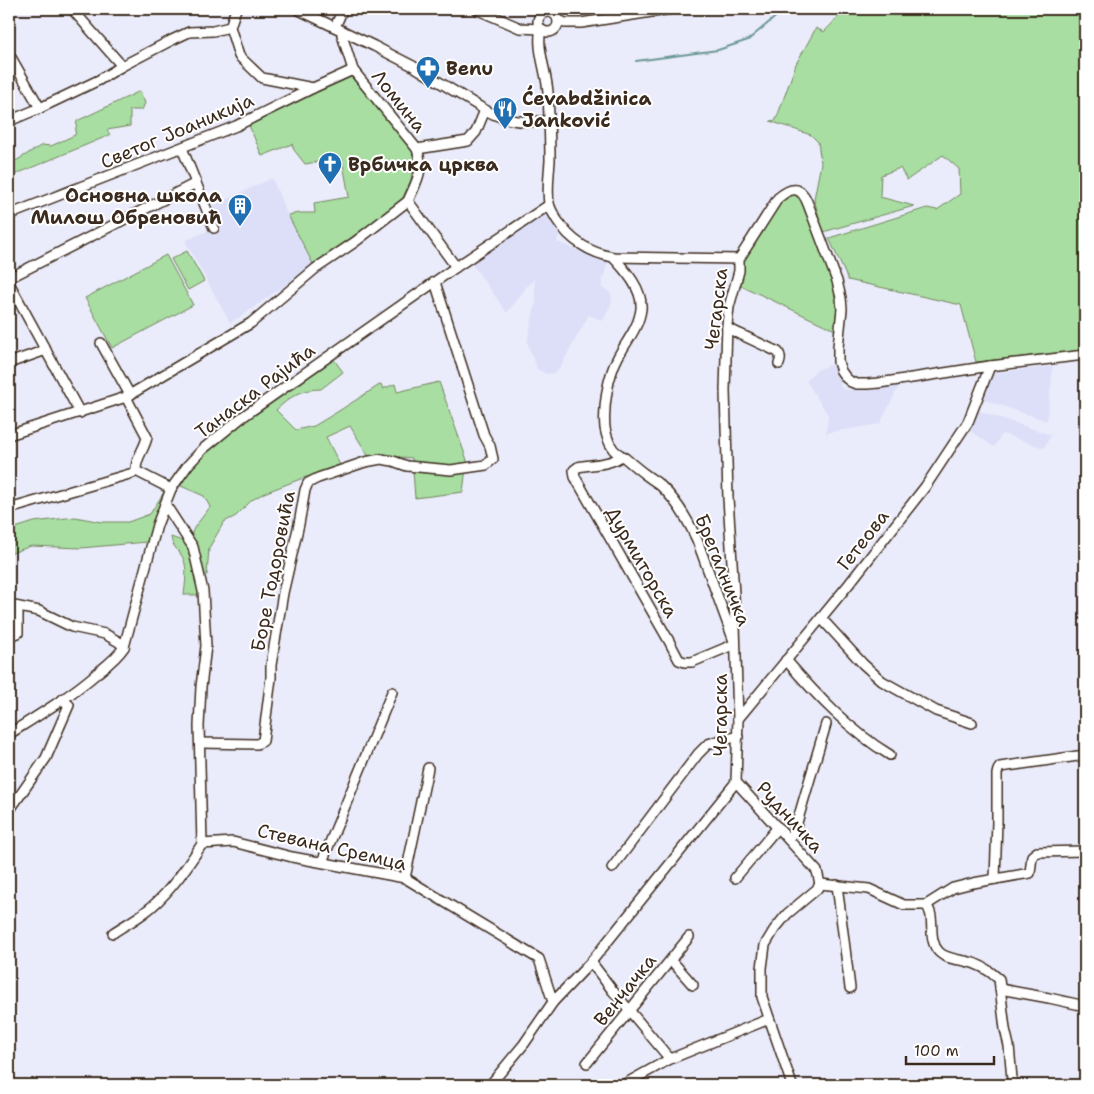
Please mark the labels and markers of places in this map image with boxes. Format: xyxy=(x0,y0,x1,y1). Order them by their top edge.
pharmacy icon: Benu xyxy=(415,55,441,89)
place label: Benu xyxy=(446,56,493,81)
place label: Ćevabdžinica Janković xyxy=(522,85,651,133)
restaurant icon: Ćevabdžinica Janković xyxy=(492,96,518,130)
church icon: Врбичка црква xyxy=(317,151,343,185)
place label: Врбичка црква xyxy=(348,152,499,177)
place label: Основна школа Милош Обреновић xyxy=(31,183,222,230)
building icon: Основна школа Милош Обреновић xyxy=(227,193,253,227)

